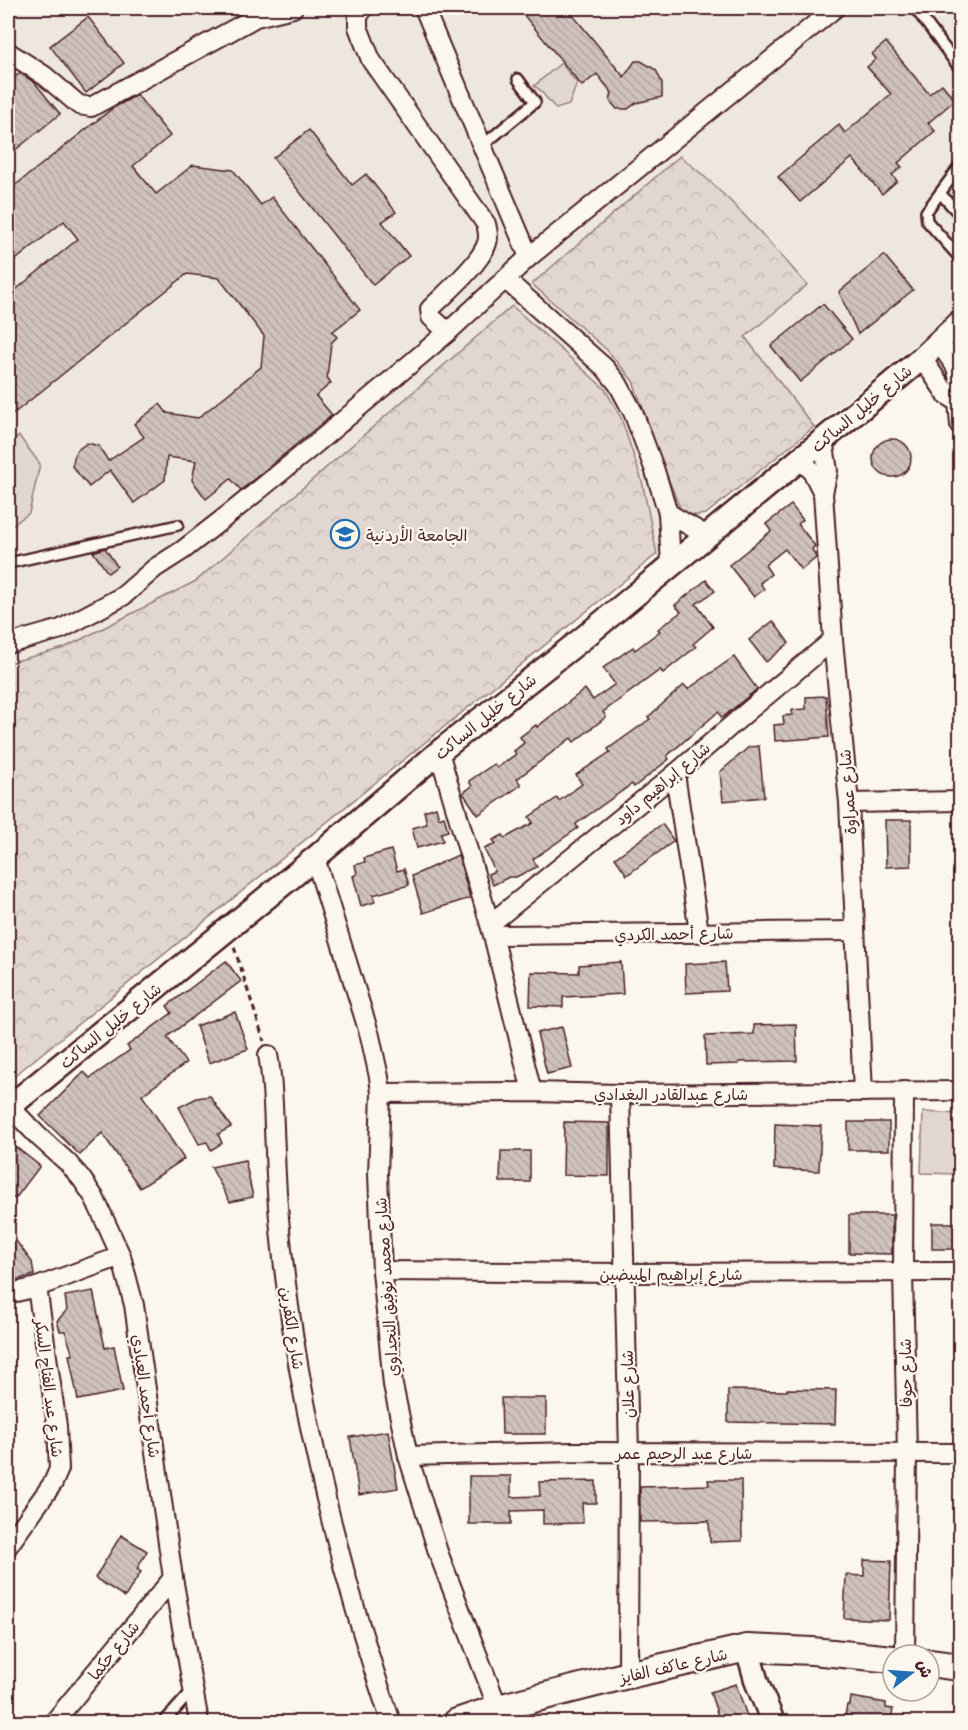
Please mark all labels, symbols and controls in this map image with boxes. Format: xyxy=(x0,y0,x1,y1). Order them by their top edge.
street label: شارع خليل الساكت xyxy=(806,360,917,458)
school or university icon: الجامعة الأردنية xyxy=(329,518,361,550)
place label: الجامعة الأردنية xyxy=(366,524,467,545)
street label: شارع خليل الساكت xyxy=(430,668,542,765)
street label: شارع إبراهيم داود xyxy=(610,737,716,831)
street label: شارع عمراوة xyxy=(834,749,862,835)
street label: شارع أحمد الكردي xyxy=(614,921,734,947)
street label: شارع خليل الساكت xyxy=(55,977,167,1074)
street label: شارع عبدالقادر البغدادي xyxy=(594,1083,748,1106)
street label: شارع محمد توفيق النجداوي xyxy=(369,1197,405,1377)
street label: شارع إبراهيم المبيضين xyxy=(599,1263,743,1287)
street label: شارع الكفرين xyxy=(274,1285,310,1371)
street label: شارع عبد الفتاح السكر xyxy=(29,1315,69,1459)
street label: شارع أحمد العبادي xyxy=(126,1333,166,1459)
street label: شارع حوفا xyxy=(894,1338,918,1408)
street label: شارع علان xyxy=(616,1350,640,1418)
street label: شارع عبد الرحيم عمر xyxy=(613,1442,753,1466)
street label: شارع حكما xyxy=(83,1616,145,1685)
street label: شارع عاكف الفايز xyxy=(615,1642,730,1690)
north arrow xyxy=(881,1643,941,1703)
text: ش xyxy=(913,1657,938,1680)

